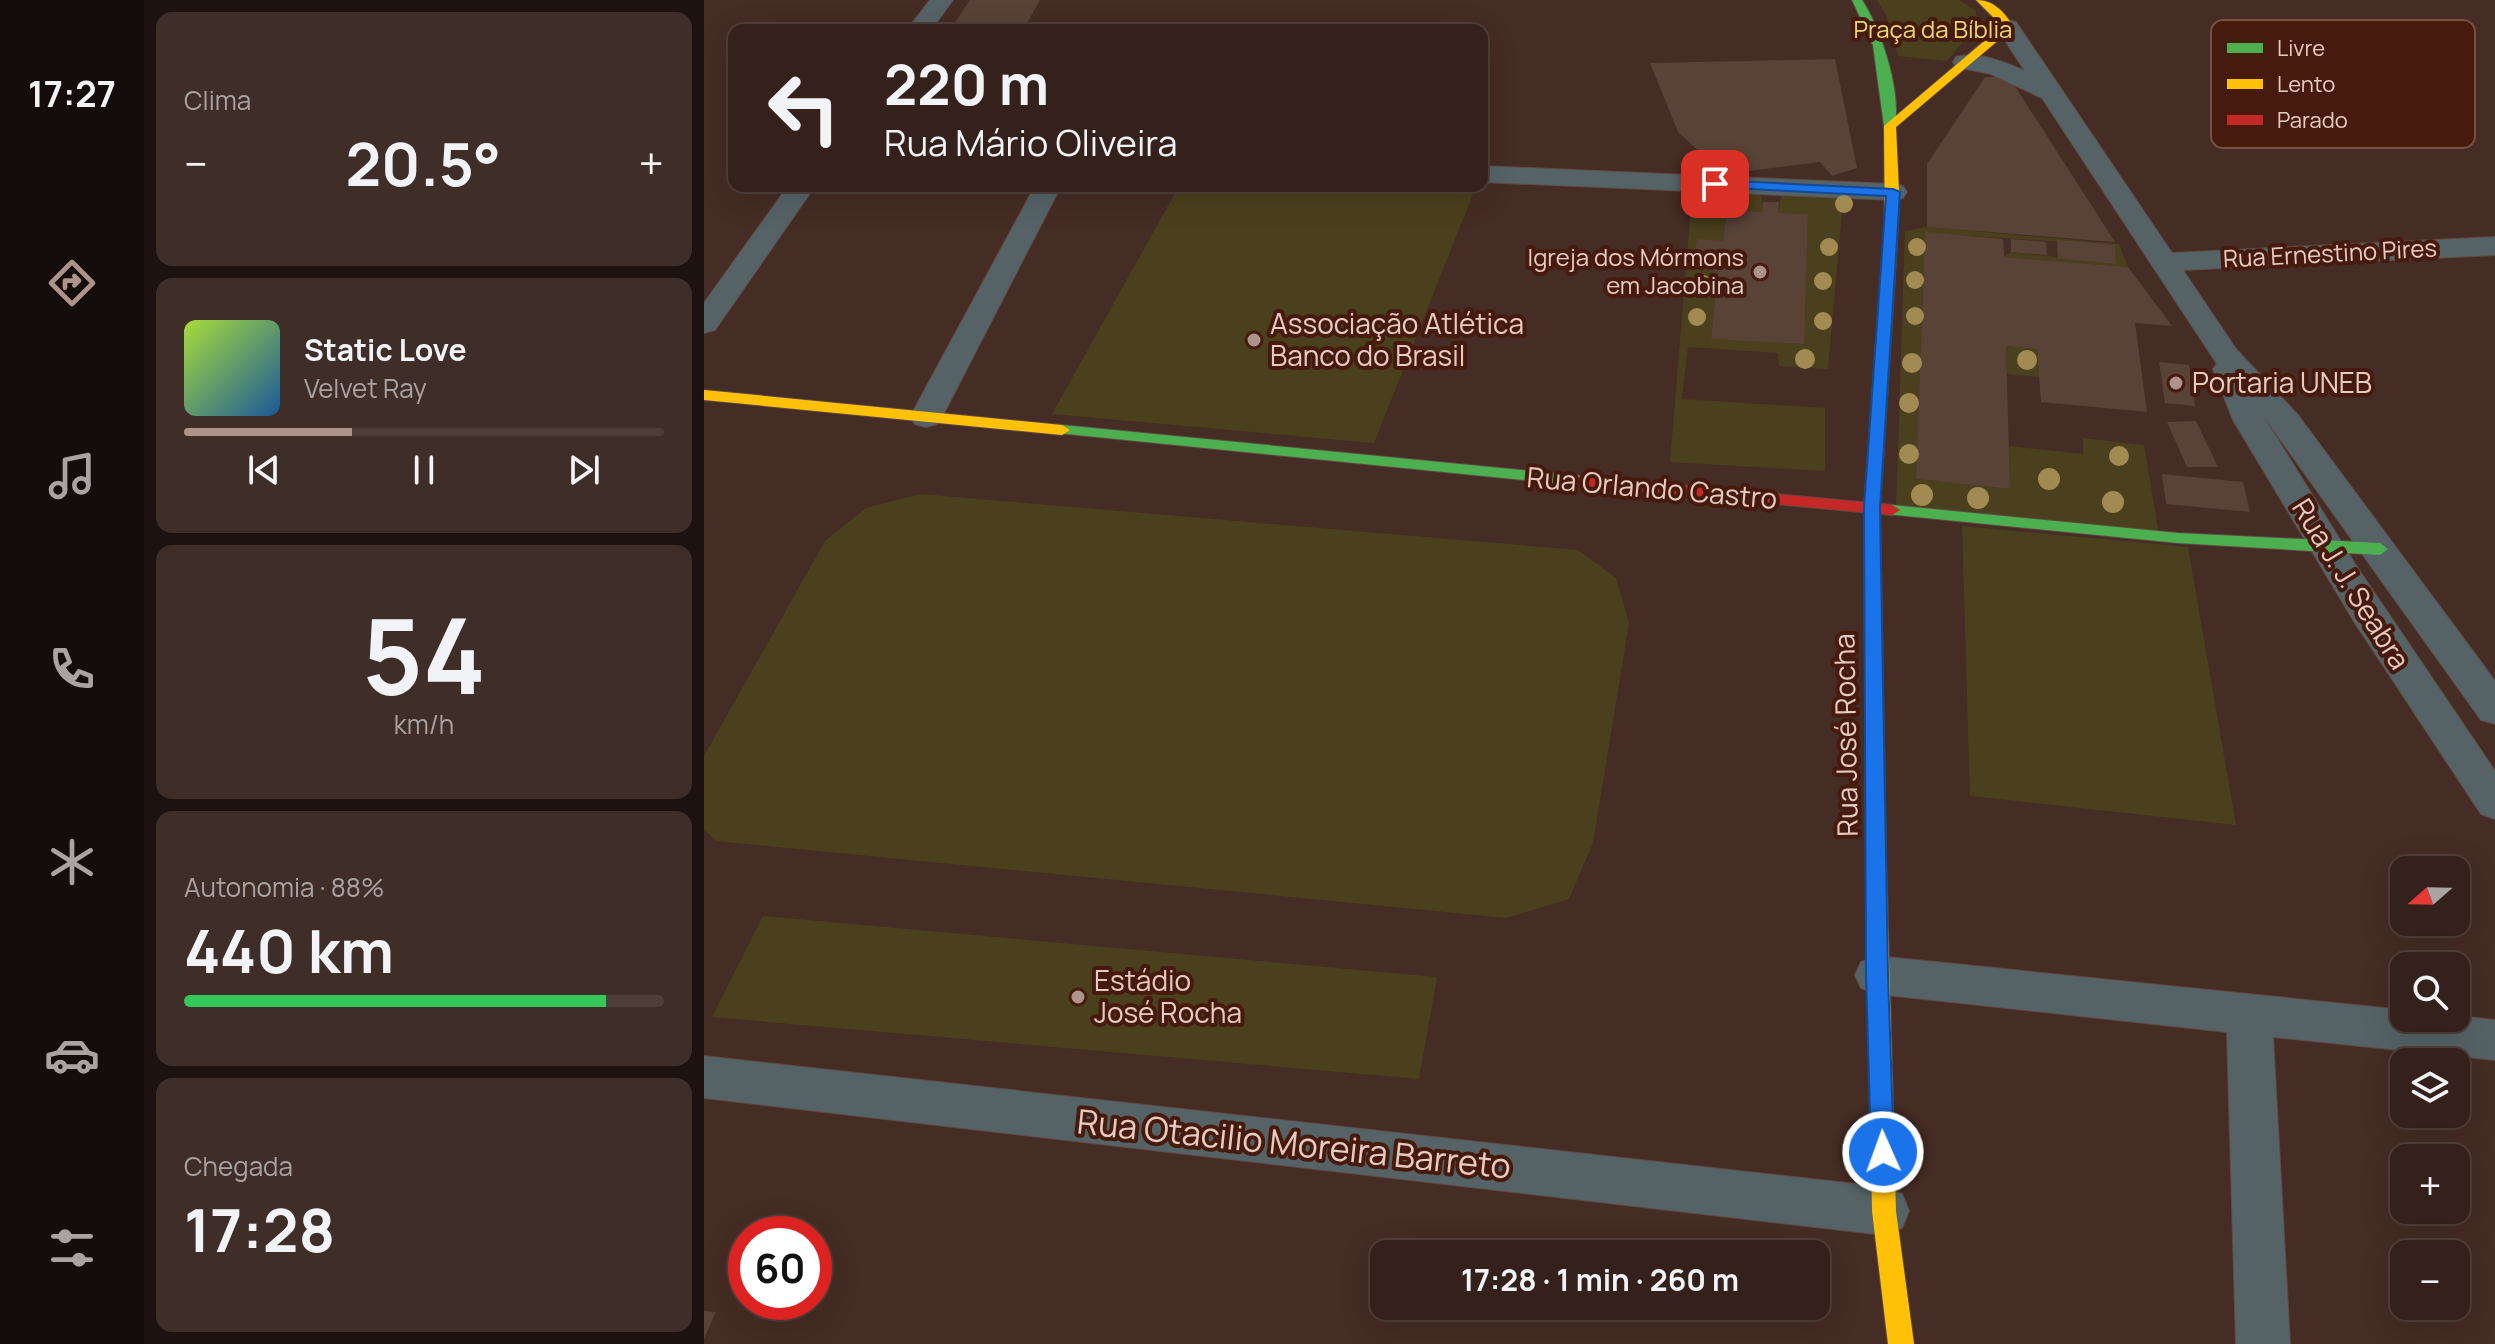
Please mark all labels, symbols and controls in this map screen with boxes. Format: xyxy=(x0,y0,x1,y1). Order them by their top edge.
park label: Praça da Bíblia xyxy=(1854,12,2012,45)
legend xyxy=(2211,20,2475,148)
text: Livre xyxy=(2277,33,2325,63)
text: 220 m xyxy=(884,45,1049,122)
icon: left xyxy=(752,56,856,160)
text: 17:27 xyxy=(28,69,116,118)
text: Lento xyxy=(2277,69,2335,99)
text: Clima xyxy=(184,82,251,118)
text: Parado xyxy=(2277,105,2348,135)
text: Rua Mário Oliveira xyxy=(884,118,1178,167)
text: 20.5° xyxy=(345,122,501,204)
text: − xyxy=(184,133,208,193)
text: + xyxy=(639,133,664,193)
pin xyxy=(1681,150,1749,218)
icon: arrive xyxy=(1693,162,1737,206)
street label: Rua Ernestino Pires xyxy=(2222,230,2438,275)
place label: Igreja dos Mórmons em Jacobina xyxy=(1528,240,1744,301)
icon: directions xyxy=(44,255,100,311)
marker: Igreja dos Mórmons em Jacobina xyxy=(1751,263,1769,281)
place label: Associação Atlética Banco do Brasil xyxy=(1270,304,1524,374)
text: Static Love xyxy=(304,329,467,370)
marker: Associação Atlética Banco do Brasil xyxy=(1245,331,1263,349)
place label: Portaria UNEB xyxy=(2192,363,2372,401)
text: Velvet Ray xyxy=(304,370,427,406)
marker: Portaria UNEB xyxy=(2167,374,2185,392)
icon: music xyxy=(44,448,100,504)
icon: previous xyxy=(242,448,286,492)
icon: pause xyxy=(402,448,446,492)
icon: next xyxy=(562,448,606,492)
street label: Rua Orlando Castro xyxy=(1525,457,1779,517)
street label: Rua J. J. Seabra xyxy=(2284,491,2420,676)
text: 54 xyxy=(362,583,486,725)
street label: Rua José Rocha xyxy=(1824,633,1866,837)
icon: phone xyxy=(44,641,100,697)
text: km/h xyxy=(394,706,454,742)
icon: climate xyxy=(44,834,100,890)
north arrow xyxy=(2390,856,2470,936)
map controls xyxy=(2390,856,2470,1320)
text: Autonomia · 88% xyxy=(184,869,384,905)
text: 440 km xyxy=(184,909,394,991)
button: search xyxy=(2390,952,2470,1032)
place label: Estádio José Rocha xyxy=(1094,961,1242,1031)
marker: Estádio José Rocha xyxy=(1069,988,1087,1006)
icon: car xyxy=(44,1027,100,1083)
button: layers xyxy=(2390,1048,2470,1128)
street label: Rua Otacilio Moreira Barreto xyxy=(1075,1097,1513,1189)
position arrow xyxy=(1841,1110,1925,1194)
button: + xyxy=(2390,1144,2470,1224)
text: Chegada xyxy=(184,1148,293,1184)
text: 17:28 xyxy=(184,1188,335,1270)
speed limit sign: 60 xyxy=(728,1216,832,1320)
icon: filters xyxy=(44,1220,100,1276)
button: − xyxy=(2390,1240,2470,1320)
text: 17:28 · 1 min · 260 m xyxy=(1461,1259,1739,1300)

